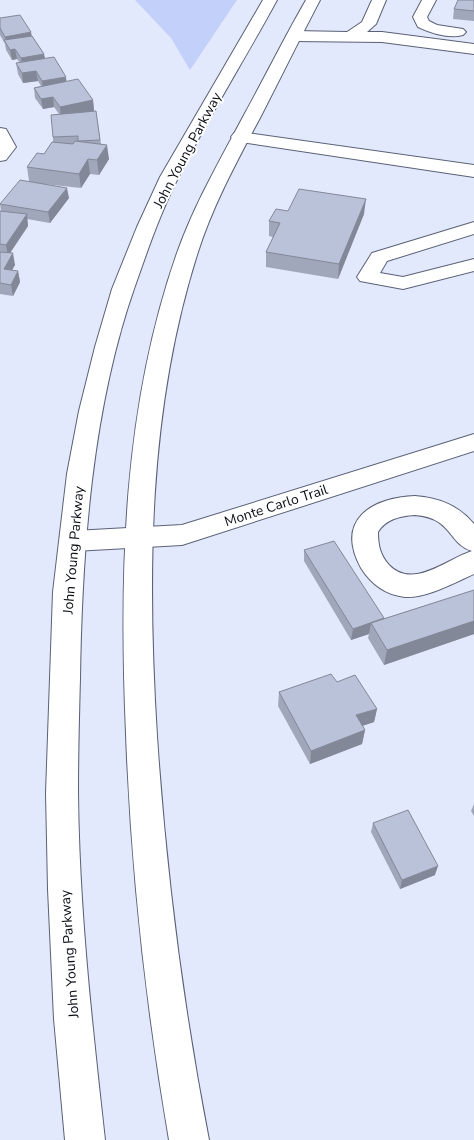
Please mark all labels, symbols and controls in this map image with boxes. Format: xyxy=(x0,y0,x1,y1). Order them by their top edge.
street label: John Young Parkway xyxy=(148,88,226,212)
street label: Monte Carlo Trail xyxy=(222,480,331,531)
street label: John Young Parkway xyxy=(58,484,89,616)
street label: John Young Parkway xyxy=(55,888,84,1020)

